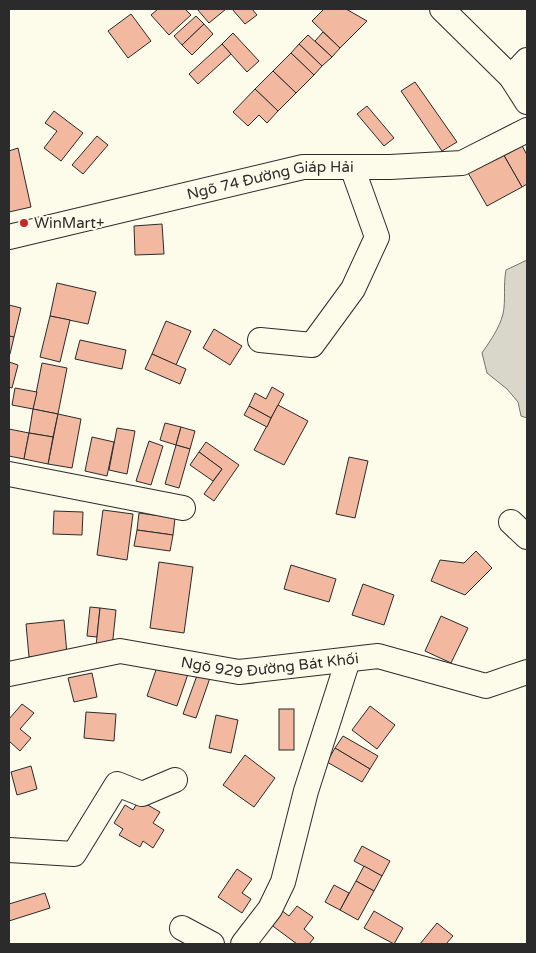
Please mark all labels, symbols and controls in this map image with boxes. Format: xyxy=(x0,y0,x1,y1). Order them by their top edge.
street label: Ngõ 74 Đường Giáp Hải xyxy=(185,158,354,203)
place label: WinMart+ xyxy=(34,214,105,232)
marker: WinMart+ xyxy=(18,217,30,229)
street label: Ngõ 929 Đường Bát Khối xyxy=(180,649,360,682)

